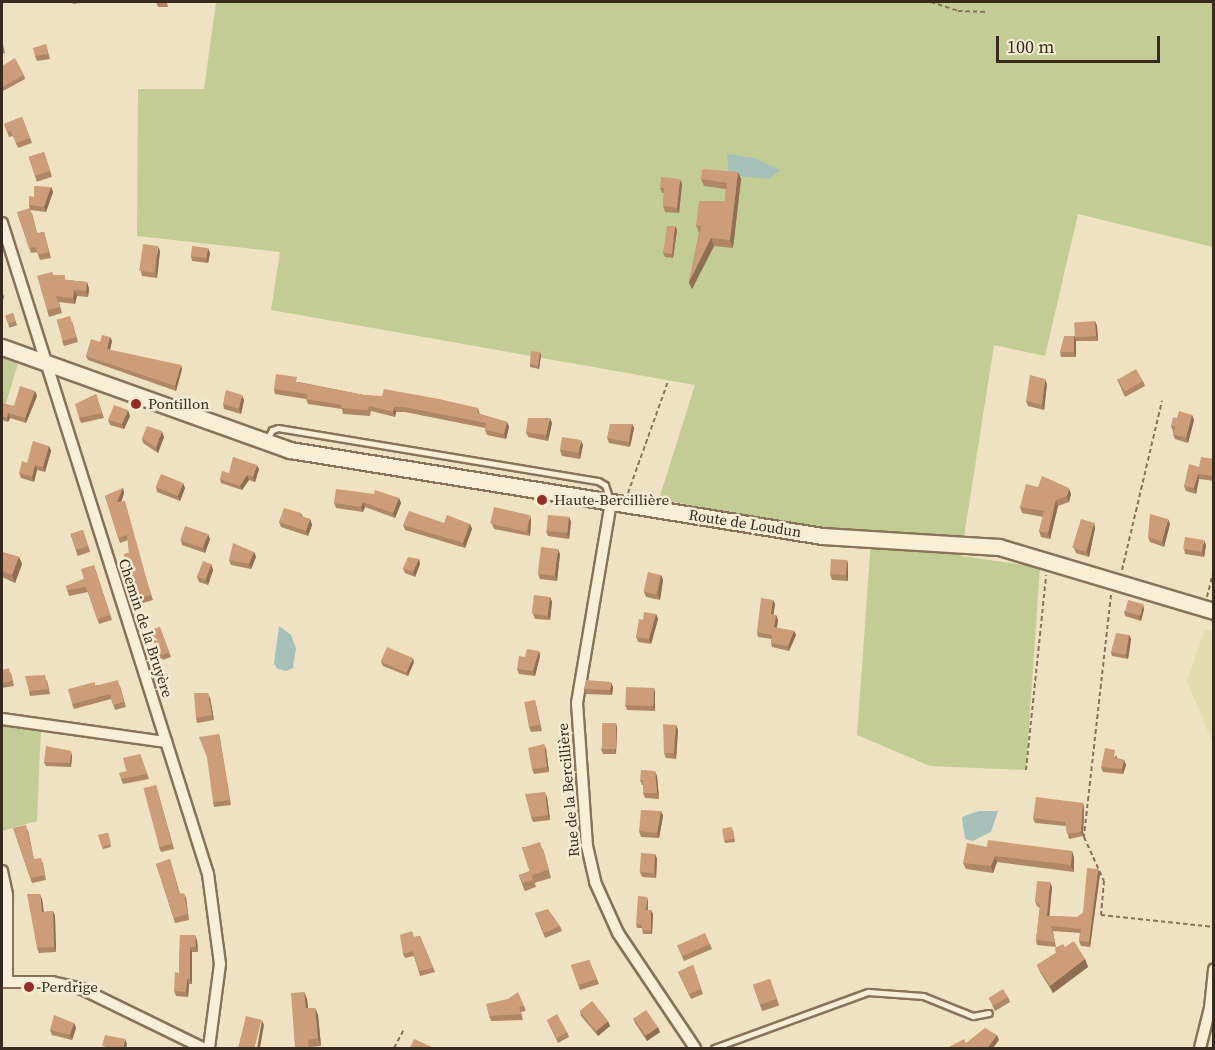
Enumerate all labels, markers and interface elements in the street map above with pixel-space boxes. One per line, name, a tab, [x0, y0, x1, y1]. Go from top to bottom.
scale bar	[999, 24, 1162, 62]
text: 100 m	[1007, 34, 1054, 59]
place label: Pontillon	[148, 395, 209, 413]
marker: Pontillon	[129, 397, 143, 411]
place label: Haute-Bercillière	[554, 491, 669, 509]
marker: Haute-Bercillière	[535, 493, 549, 507]
street label: Route de Loudun	[687, 505, 803, 541]
street label: Chemin de la Bruyère	[115, 556, 177, 700]
street label: Rue de la Bercillière	[553, 722, 583, 858]
place label: Perdrige	[41, 978, 98, 996]
marker: Perdrige	[22, 980, 36, 994]

